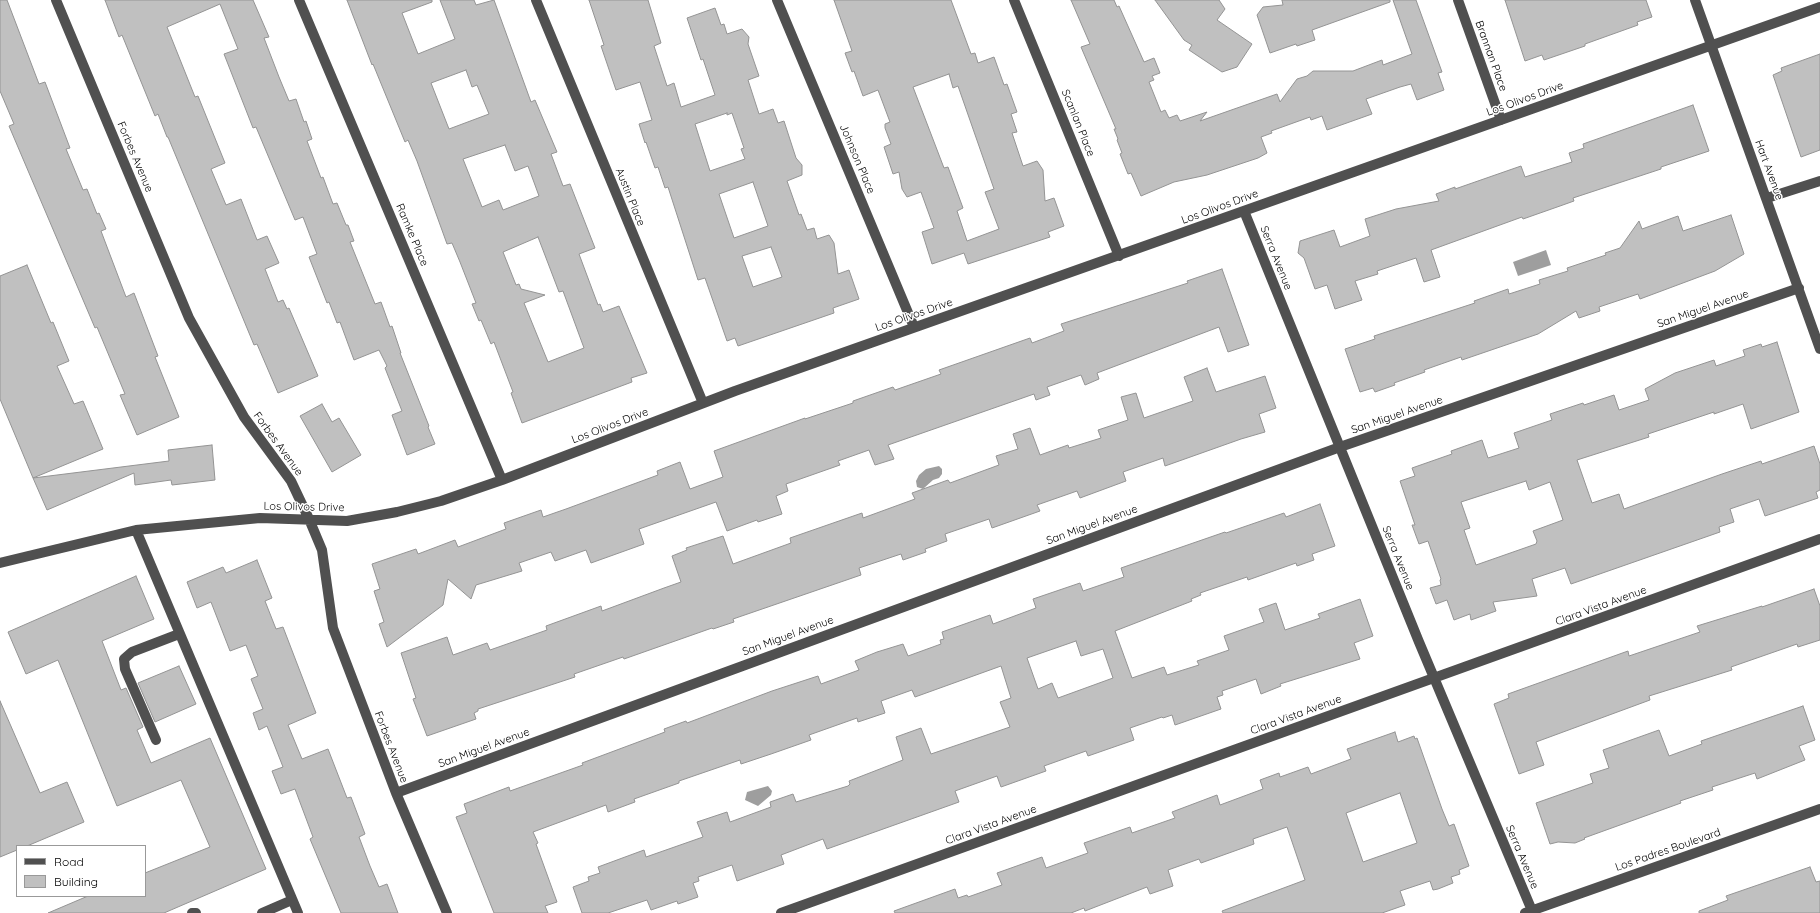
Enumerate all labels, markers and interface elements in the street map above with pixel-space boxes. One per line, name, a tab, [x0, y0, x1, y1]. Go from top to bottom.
street label: Brannan Place	[1472, 19, 1510, 93]
street label: Los Olivos Drive	[1485, 79, 1565, 119]
street label: Scanlan Place	[1059, 88, 1097, 158]
street label: Forbes Avenue	[114, 120, 156, 194]
street label: Johnson Place	[836, 122, 878, 196]
street label: Hart Avenue	[1752, 138, 1786, 202]
street label: Austin Place	[612, 166, 648, 228]
street label: Los Olivos Drive	[1180, 187, 1260, 227]
street label: Ramke Place	[393, 202, 431, 268]
street label: Serra Avenue	[1257, 224, 1295, 292]
street label: San Miguel Avenue	[1655, 287, 1751, 331]
street label: Los Olivos Drive	[874, 296, 954, 334]
street label: San Miguel Avenue	[1349, 393, 1445, 437]
street label: Los Olivos Drive	[570, 405, 650, 447]
street label: Forbes Avenue	[250, 410, 306, 478]
street label: Los Olivos Drive	[263, 500, 345, 514]
street label: San Miguel Avenue	[1045, 502, 1139, 548]
street label: Serra Avenue	[1379, 524, 1417, 592]
street label: Clara Vista Avenue	[1554, 583, 1648, 629]
street label: San Miguel Avenue	[741, 613, 835, 659]
street label: Clara Vista Avenue	[1249, 692, 1343, 738]
street label: Forbes Avenue	[371, 709, 411, 785]
street label: San Miguel Avenue	[437, 725, 531, 771]
street label: Clara Vista Avenue	[944, 802, 1038, 848]
street label: Serra Avenue	[1503, 823, 1541, 891]
street label: Los Padres Boulevard	[1614, 826, 1722, 874]
legend	[16, 845, 146, 897]
text: Road	[54, 854, 84, 869]
text: Building	[54, 874, 98, 889]

